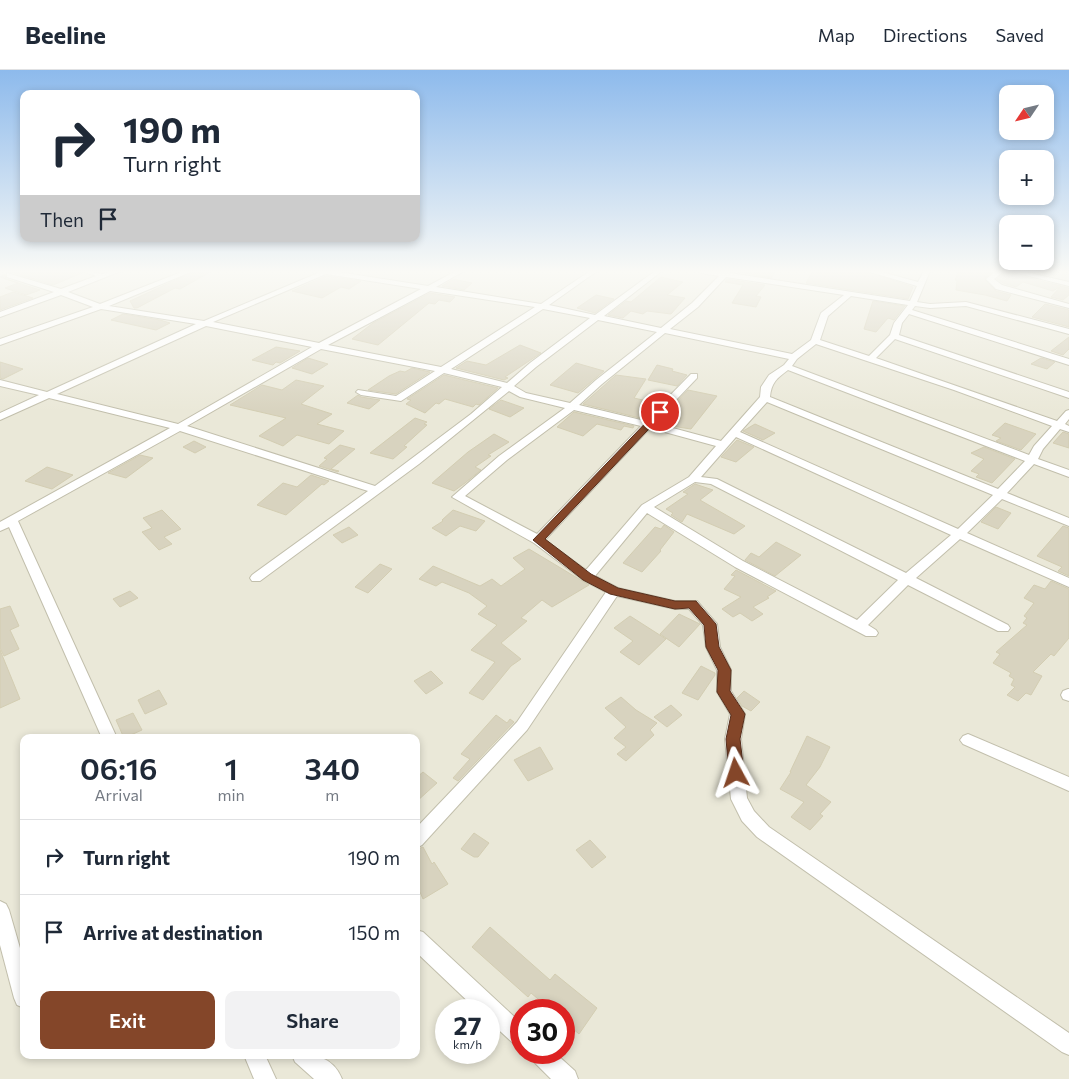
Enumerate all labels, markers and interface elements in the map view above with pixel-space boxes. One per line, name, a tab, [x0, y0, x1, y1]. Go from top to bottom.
text: Beeline	[25, 20, 106, 49]
text: Map	[818, 24, 855, 46]
text: Directions	[883, 24, 967, 46]
text: Saved	[995, 24, 1044, 46]
north arrow	[999, 85, 1054, 140]
map controls	[999, 85, 1054, 270]
text: 190 m	[123, 107, 221, 150]
icon: right	[40, 110, 105, 175]
text: Turn right	[123, 150, 221, 177]
button: +	[999, 150, 1054, 205]
icon: arrive	[94, 205, 122, 233]
text: Then	[40, 208, 84, 231]
button: −	[999, 215, 1054, 270]
pin	[639, 391, 681, 433]
icon: arrive	[646, 398, 674, 426]
position arrow	[709, 746, 761, 798]
text: 06:16	[80, 749, 158, 786]
text: 1	[224, 749, 238, 786]
text: 340	[305, 749, 360, 786]
text: Arrival	[95, 785, 143, 804]
text: min	[217, 785, 245, 804]
text: m	[325, 785, 339, 804]
icon: right	[40, 843, 68, 871]
text: Turn right	[83, 846, 170, 869]
text: 190 m	[348, 846, 400, 869]
icon: arrive	[40, 918, 68, 946]
text: Arrive at destination	[83, 921, 263, 944]
text: 150 m	[348, 921, 400, 944]
button: Exit	[40, 991, 215, 1049]
button: Share	[225, 991, 400, 1049]
speed limit sign: 30	[510, 999, 575, 1064]
text: 27	[454, 1010, 481, 1040]
text: km/h	[453, 1037, 482, 1051]

